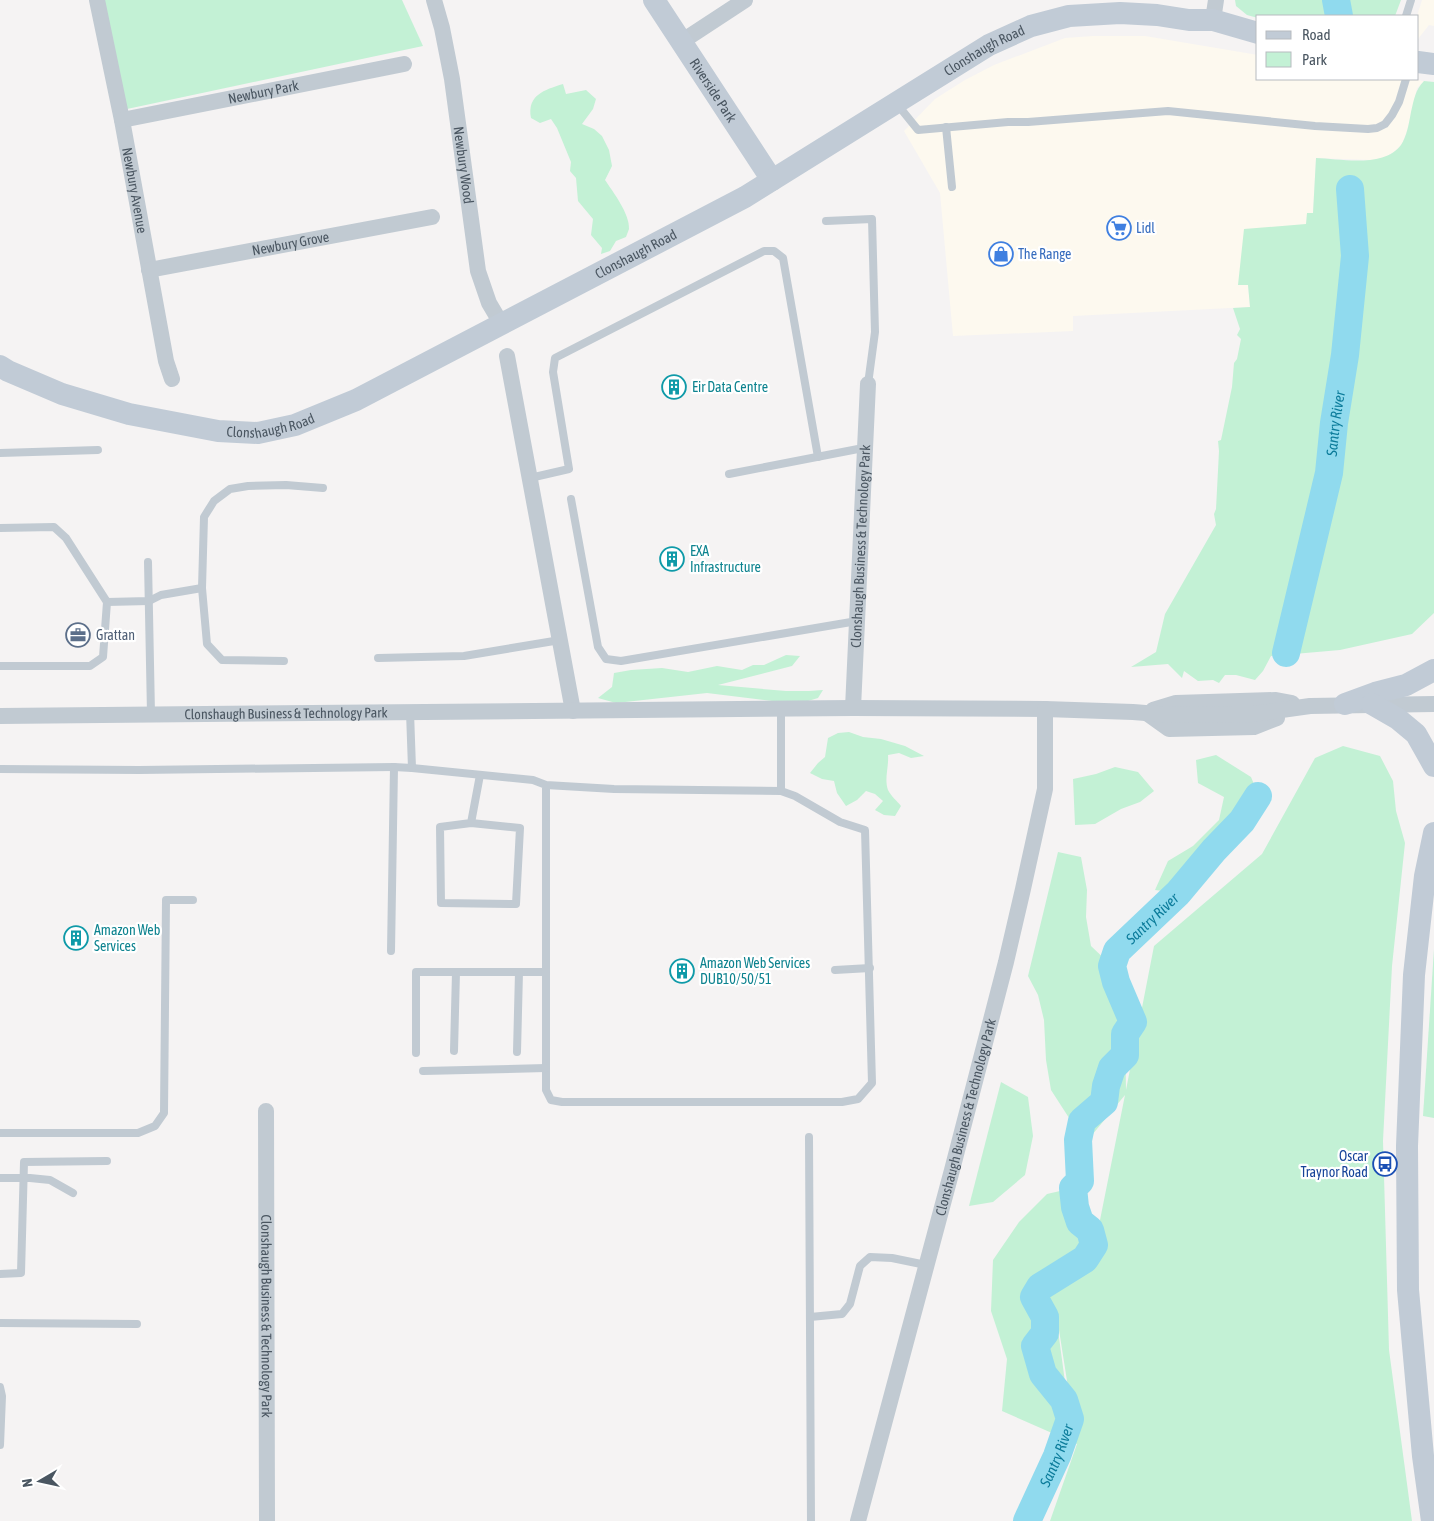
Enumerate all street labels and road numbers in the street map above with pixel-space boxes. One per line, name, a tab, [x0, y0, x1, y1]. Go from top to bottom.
street label: Clonshaugh Road	[941, 22, 1027, 79]
street label: Riverside Park	[687, 55, 740, 125]
street label: Newbury Park	[227, 77, 300, 107]
street label: Newbury Wood	[451, 126, 477, 205]
street label: Newbury Avenue	[119, 146, 151, 234]
street label: Clonshaugh Road	[592, 226, 679, 282]
street label: Newbury Grove	[251, 228, 330, 259]
street label: Clonshaugh Road	[226, 410, 317, 442]
street label: Clonshaugh Business & Technology Park	[848, 444, 873, 648]
street label: Clonshaugh Business & Technology Park	[184, 704, 388, 722]
street label: Clonshaugh Business & Technology Park	[932, 1017, 999, 1217]
street label: Clonshaugh Business & Technology Park	[258, 1214, 275, 1418]

